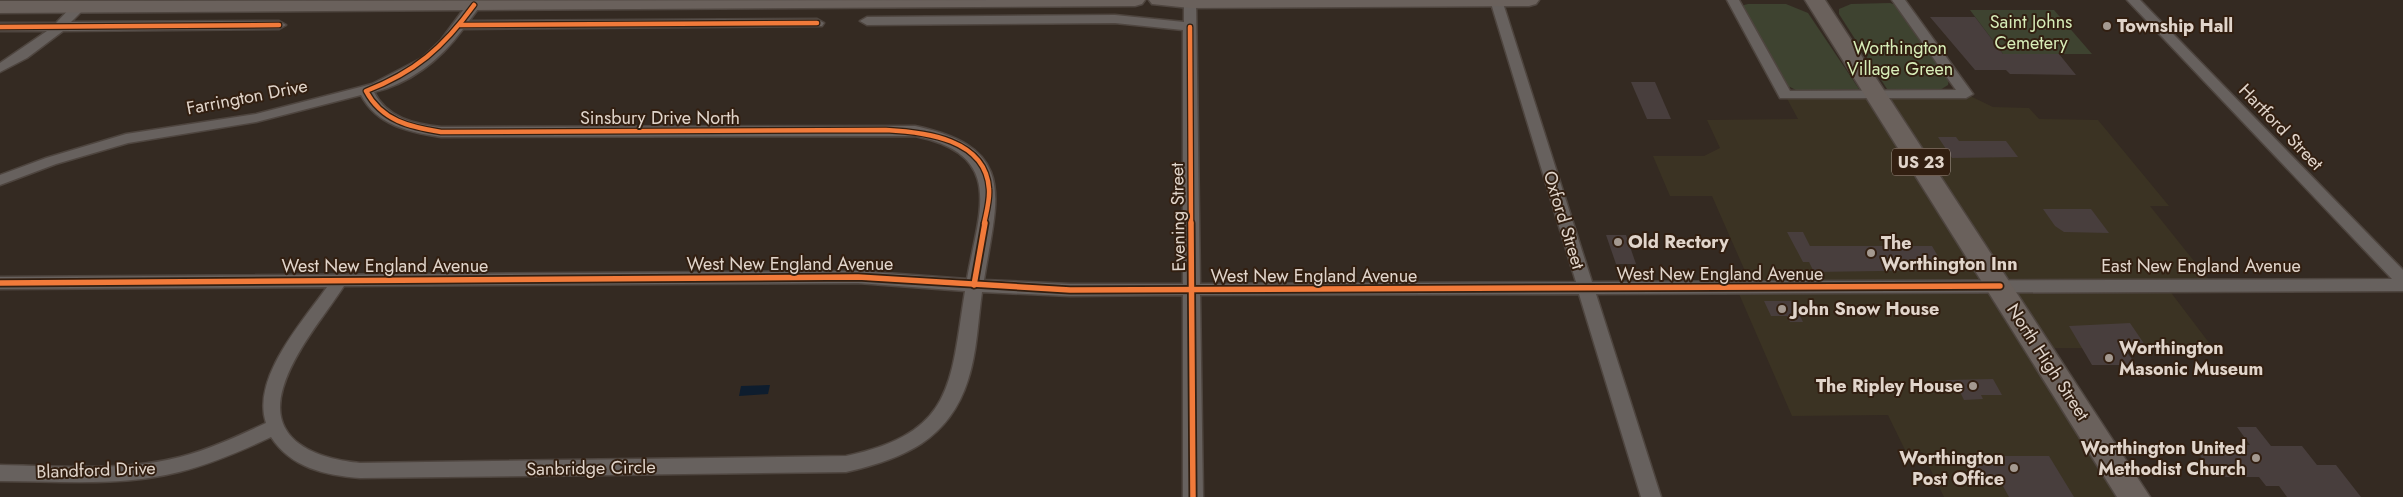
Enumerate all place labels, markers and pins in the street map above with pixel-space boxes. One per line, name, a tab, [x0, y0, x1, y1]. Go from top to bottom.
place label: Township Hall	[2117, 13, 2233, 39]
marker: Township Hall	[2101, 20, 2113, 32]
place label: Old Rectory	[1628, 229, 1729, 255]
place label: The Worthington Inn	[1881, 230, 2018, 277]
marker: Old Rectory	[1612, 236, 1624, 248]
marker: The Worthington Inn	[1865, 247, 1877, 259]
place label: John Snow House	[1789, 296, 1939, 322]
marker: John Snow House	[1776, 303, 1788, 315]
place label: Worthington Masonic Museum	[2119, 335, 2263, 382]
marker: Worthington Masonic Museum	[2103, 352, 2115, 364]
place label: The Ripley House	[1816, 373, 1963, 399]
marker: The Ripley House	[1967, 380, 1979, 392]
place label: Worthington United Methodist Church	[2081, 435, 2246, 482]
place label: Worthington Post Office	[1899, 445, 2004, 492]
marker: Worthington United Methodist Church	[2250, 452, 2262, 464]
marker: Worthington Post Office	[2008, 462, 2020, 474]

